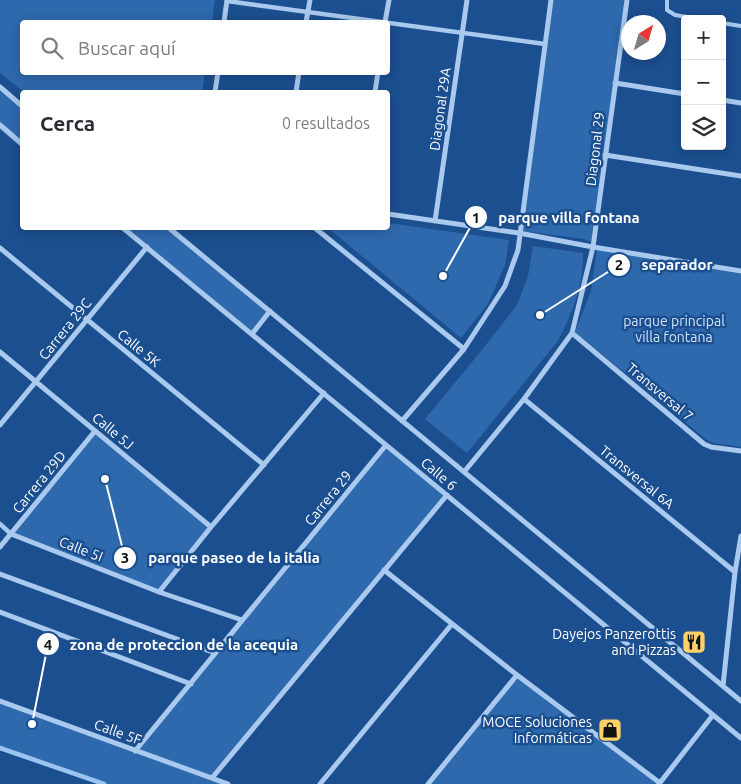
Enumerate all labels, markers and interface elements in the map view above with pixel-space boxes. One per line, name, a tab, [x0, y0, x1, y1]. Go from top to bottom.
north arrow	[621, 15, 666, 60]
map controls	[681, 15, 726, 150]
button: +	[681, 15, 726, 60]
search box	[20, 20, 390, 75]
icon: search	[38, 34, 66, 62]
text: Buscar aquí	[78, 37, 176, 59]
button: −	[681, 60, 726, 105]
street label: Diagonal 29A	[426, 66, 454, 152]
button: layers	[681, 105, 726, 150]
text: Cerca	[40, 111, 95, 135]
street label: Diagonal 29	[583, 111, 607, 187]
text: 0 resultados	[282, 114, 370, 132]
callout: parque villa fontana	[464, 202, 650, 232]
text: 1	[472, 209, 480, 226]
text: parque villa fontana	[498, 209, 640, 226]
callout: separador	[606, 250, 722, 280]
text: 2	[615, 256, 623, 273]
text: separador	[641, 256, 713, 273]
street label: Carrera 29C	[35, 295, 95, 363]
park label: parque principal villa fontana	[623, 313, 725, 345]
street label: Calle 5K	[114, 326, 164, 370]
street label: Transversal 7	[624, 360, 696, 424]
street label: Calle 5J	[89, 409, 137, 453]
street label: Transversal 6A	[597, 442, 677, 512]
street label: Carrera 29D	[9, 448, 69, 516]
street label: Calle 6	[418, 454, 460, 494]
street label: Carrera 29	[301, 467, 355, 529]
street label: Calle 5I	[57, 533, 105, 565]
callout: parque paseo de la italia	[113, 543, 329, 573]
text: 3	[121, 549, 129, 566]
text: parque paseo de la italia	[148, 549, 320, 566]
place label: Dayejos Panzerottis and Pizzas	[552, 626, 676, 658]
callout: zona de proteccion de la acequia	[35, 629, 309, 659]
restaurant icon: Dayejos Panzerottis and Pizzas	[681, 629, 707, 655]
text: 4	[44, 636, 52, 653]
text: zona de proteccion de la acequia	[70, 636, 298, 653]
place label: MOCE Soluciones Informáticas	[482, 714, 592, 746]
street label: Calle 5F	[92, 716, 144, 748]
shop icon: MOCE Soluciones Informáticas	[597, 717, 623, 743]

